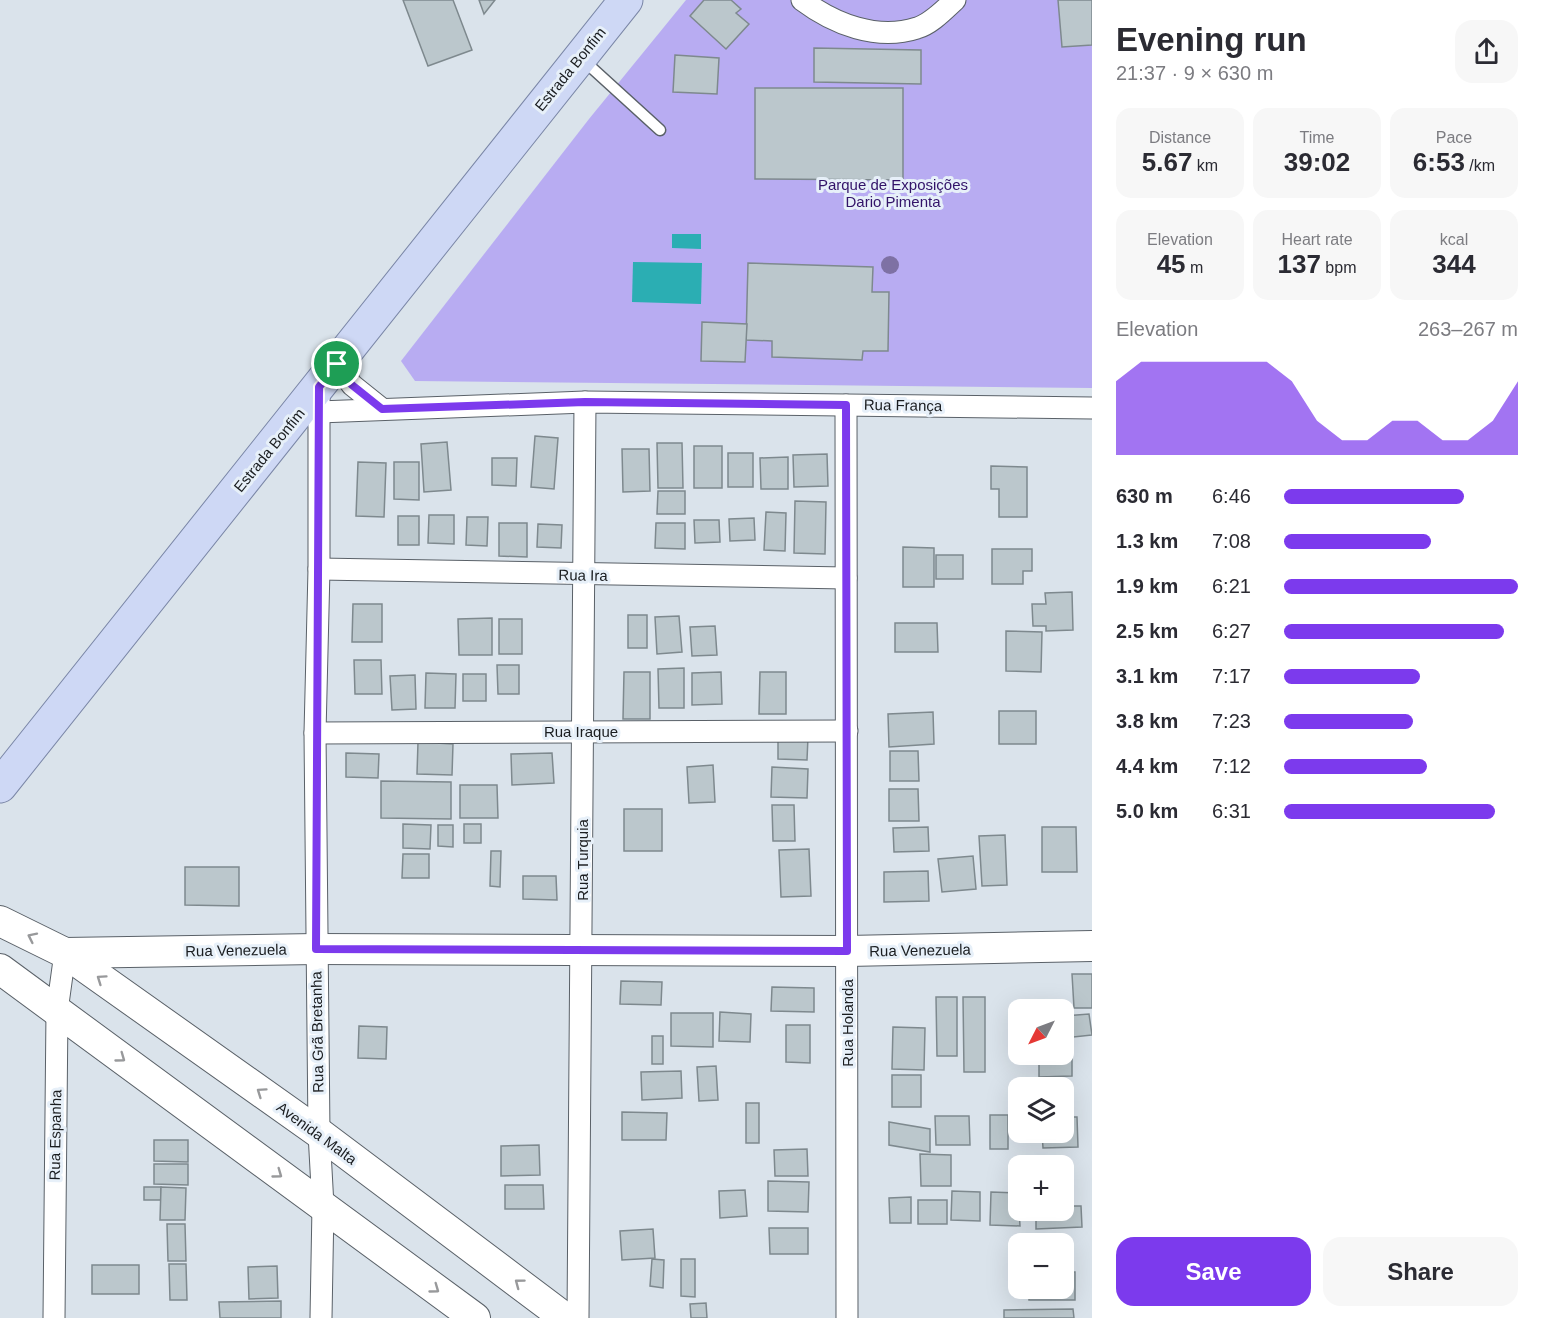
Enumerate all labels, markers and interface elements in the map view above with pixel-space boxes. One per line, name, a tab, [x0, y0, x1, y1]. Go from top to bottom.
button: share	[1455, 20, 1518, 83]
text: Evening run	[1116, 21, 1307, 58]
street label: Estrada Bonfim	[531, 24, 609, 114]
text: 21:37 · 9 × 630 m	[1116, 62, 1273, 84]
text: Distance	[1149, 129, 1211, 146]
text: Time	[1300, 129, 1334, 146]
text: Pace	[1436, 129, 1472, 146]
text: 5.67	[1142, 147, 1192, 177]
text: 39:02	[1284, 147, 1350, 177]
text: 6:53	[1413, 147, 1465, 177]
text: km	[1192, 157, 1218, 174]
text: /km	[1465, 157, 1495, 174]
park label: Parque de Exposições Dario Pimenta	[818, 176, 968, 210]
text: Elevation	[1147, 231, 1213, 248]
text: Heart rate	[1281, 231, 1353, 248]
text: kcal	[1440, 231, 1468, 248]
text: 45	[1157, 249, 1186, 279]
text: 137	[1278, 249, 1321, 279]
text: 344	[1432, 249, 1476, 279]
text: m	[1186, 259, 1203, 276]
text: bpm	[1321, 259, 1356, 276]
text: Elevation	[1116, 318, 1198, 340]
text: 263–267 m	[1418, 318, 1518, 340]
pin	[311, 338, 362, 389]
icon: arrive	[320, 347, 353, 380]
street label: Rua França	[864, 396, 943, 414]
street label: Estrada Bonfim	[230, 405, 308, 495]
text: 630 m	[1116, 485, 1173, 507]
text: 6:46	[1212, 485, 1251, 507]
text: 1.3 km	[1116, 530, 1178, 552]
text: 7:08	[1212, 530, 1251, 552]
street label: Rua Ira	[558, 566, 608, 584]
text: 1.9 km	[1116, 575, 1178, 597]
text: 6:21	[1212, 575, 1251, 597]
text: 2.5 km	[1116, 620, 1178, 642]
text: 6:27	[1212, 620, 1251, 642]
text: 3.1 km	[1116, 665, 1178, 687]
text: 7:17	[1212, 665, 1251, 687]
text: 3.8 km	[1116, 710, 1178, 732]
text: 7:23	[1212, 710, 1251, 732]
street label: Rua Iraque	[544, 723, 618, 740]
text: 4.4 km	[1116, 755, 1178, 777]
text: 7:12	[1212, 755, 1251, 777]
text: 5.0 km	[1116, 800, 1178, 822]
text: 6:31	[1212, 800, 1251, 822]
street label: Rua Turquia	[574, 818, 591, 901]
one-way arrow	[28, 933, 39, 945]
street label: Rua Venezuela	[185, 941, 288, 959]
street label: Rua Venezuela	[869, 941, 972, 959]
street label: Rua Grã Bretanha	[307, 970, 327, 1093]
one-way arrow	[97, 975, 108, 986]
street label: Rua Holanda	[839, 979, 856, 1067]
north arrow	[1008, 999, 1074, 1065]
map controls	[1008, 999, 1074, 1299]
one-way arrow	[114, 1051, 125, 1062]
button: layers	[1008, 1077, 1074, 1143]
one-way arrow	[256, 1088, 267, 1099]
street label: Rua Espanha	[46, 1089, 64, 1181]
street label: Avenida Malta	[274, 1098, 361, 1168]
button: +	[1008, 1155, 1074, 1221]
one-way arrow	[272, 1166, 283, 1177]
button: −	[1008, 1233, 1074, 1299]
button: Save	[1116, 1237, 1311, 1306]
button: Share	[1323, 1237, 1518, 1306]
one-way arrow	[514, 1279, 525, 1290]
one-way arrow	[429, 1282, 440, 1293]

